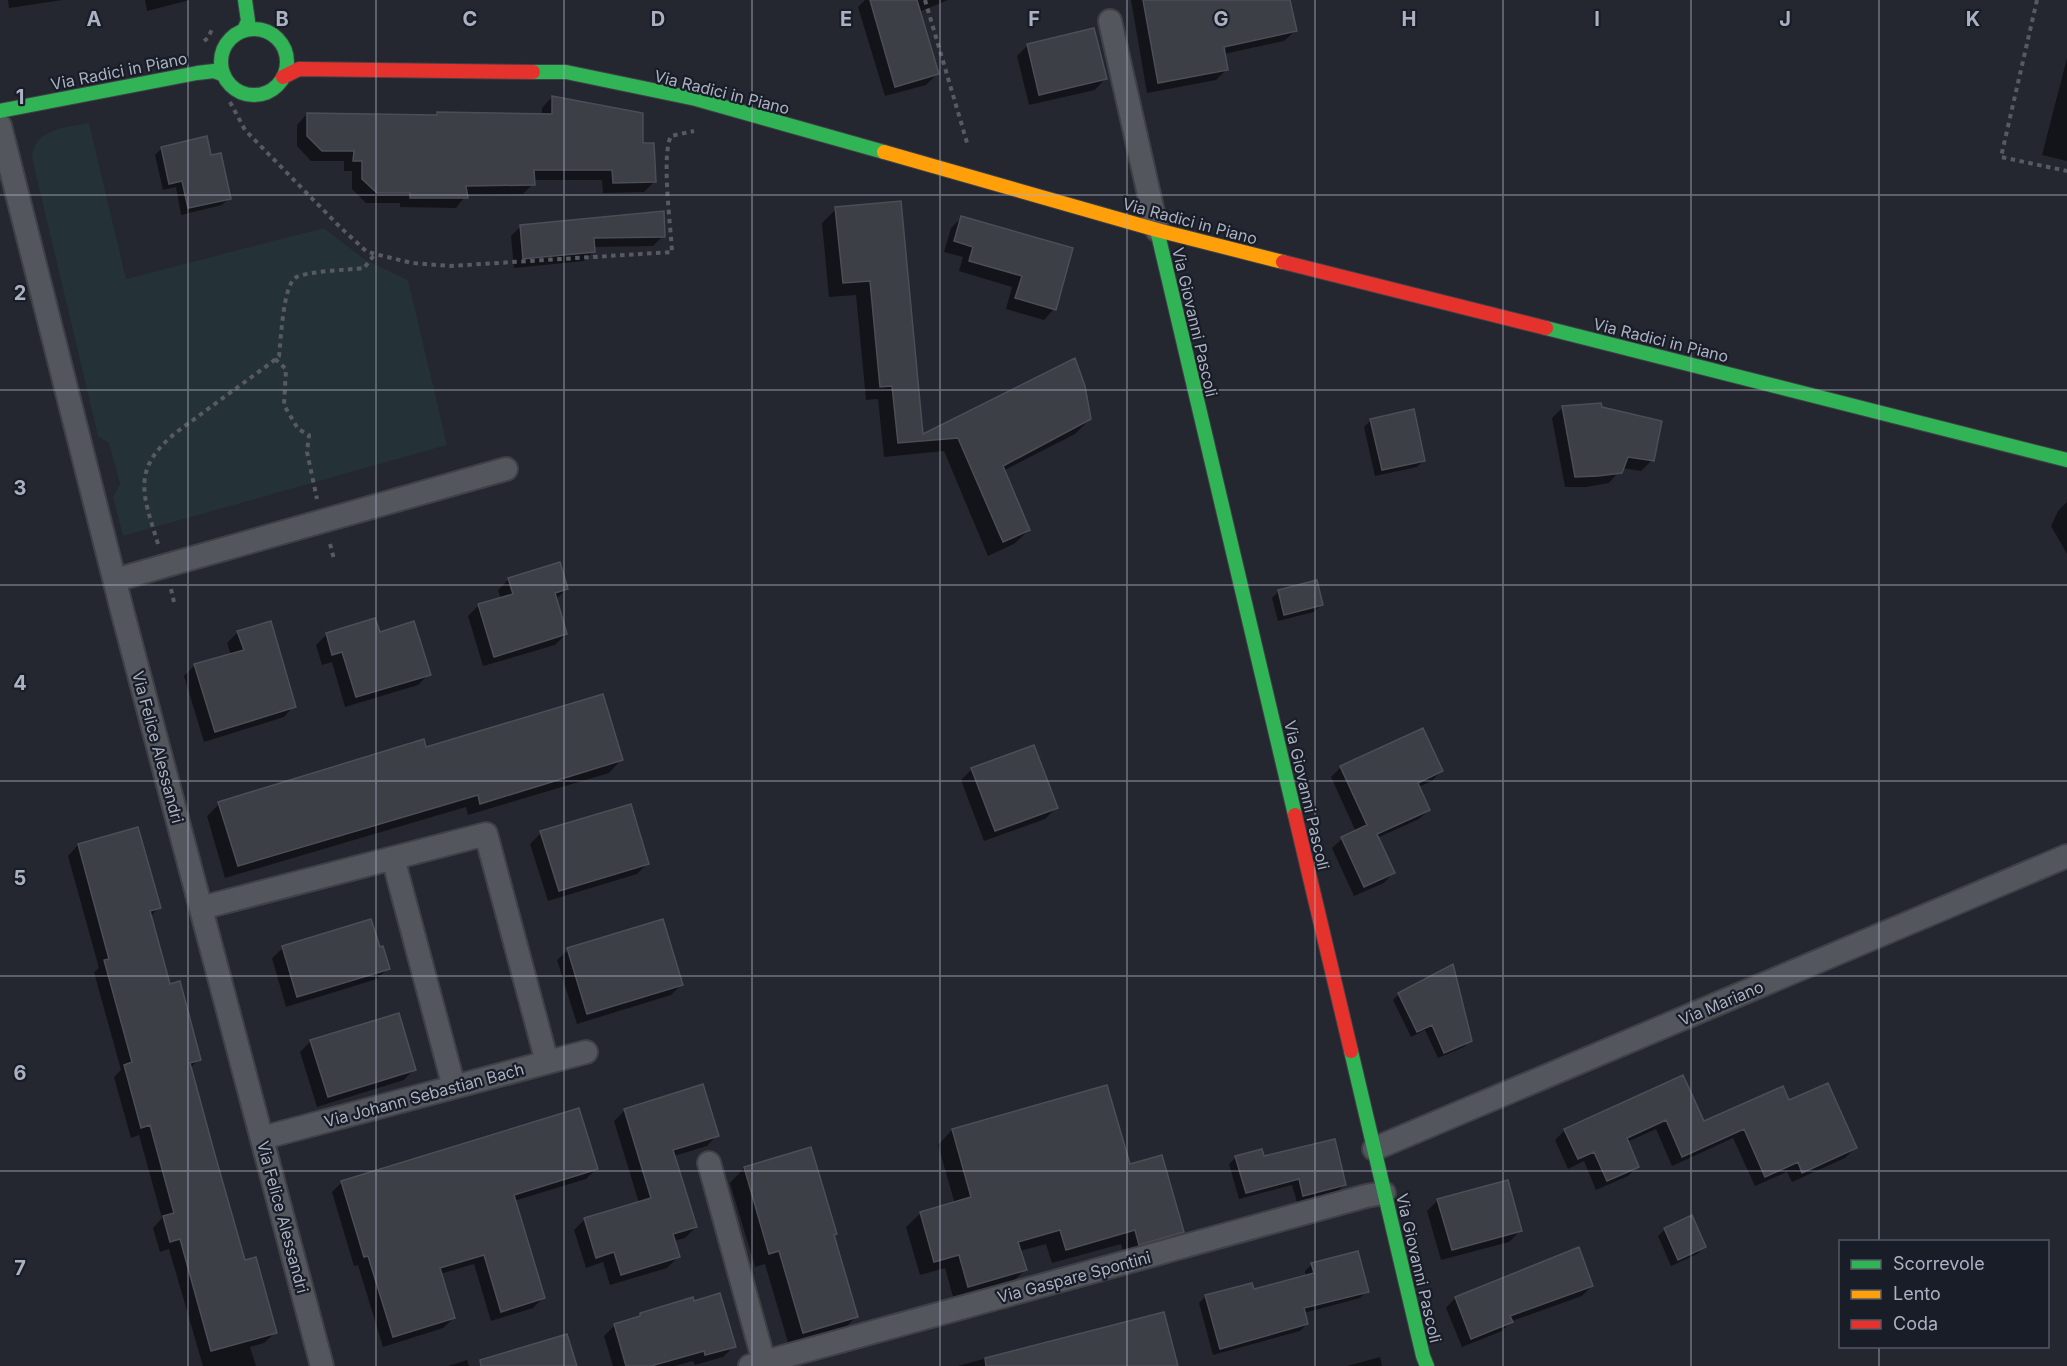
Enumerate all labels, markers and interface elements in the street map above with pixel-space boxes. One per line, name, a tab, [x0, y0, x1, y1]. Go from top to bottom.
text: A	[87, 7, 102, 31]
text: B	[275, 7, 289, 31]
text: C	[463, 7, 477, 31]
text: D	[651, 7, 665, 31]
text: E	[840, 7, 852, 31]
text: F	[1028, 7, 1040, 31]
text: G	[1213, 7, 1229, 31]
text: H	[1402, 7, 1416, 31]
text: I	[1594, 7, 1600, 31]
text: J	[1779, 7, 1791, 31]
text: K	[1966, 7, 1980, 31]
street label: Via Radici in Piano	[49, 48, 189, 94]
street label: Via Radici in Piano	[652, 66, 792, 118]
text: 1	[16, 85, 24, 109]
street label: Via Radici in Piano	[1120, 193, 1260, 249]
street label: Via Giovanni Pascoli	[1168, 245, 1222, 399]
text: 2	[14, 281, 26, 305]
street label: Via Radici in Piano	[1591, 314, 1731, 366]
text: 3	[14, 476, 26, 500]
street label: Via Felice Alessandri	[128, 669, 188, 825]
text: 4	[13, 671, 27, 695]
street label: Via Giovanni Pascoli	[1280, 718, 1334, 872]
text: 5	[14, 866, 26, 890]
street label: Via Mariano	[1676, 976, 1766, 1030]
street label: Via Johann Sebastian Bach	[322, 1059, 526, 1131]
text: 6	[14, 1061, 27, 1085]
street label: Via Felice Alessandri	[253, 1139, 313, 1295]
street label: Via Giovanni Pascoli	[1392, 1191, 1446, 1345]
legend	[1839, 1240, 2049, 1348]
street label: Via Gaspare Spontini	[995, 1247, 1153, 1307]
text: Scorrevole	[1893, 1253, 1985, 1274]
text: 7	[14, 1256, 26, 1280]
text: Lento	[1893, 1283, 1941, 1304]
text: Coda	[1893, 1313, 1938, 1334]

